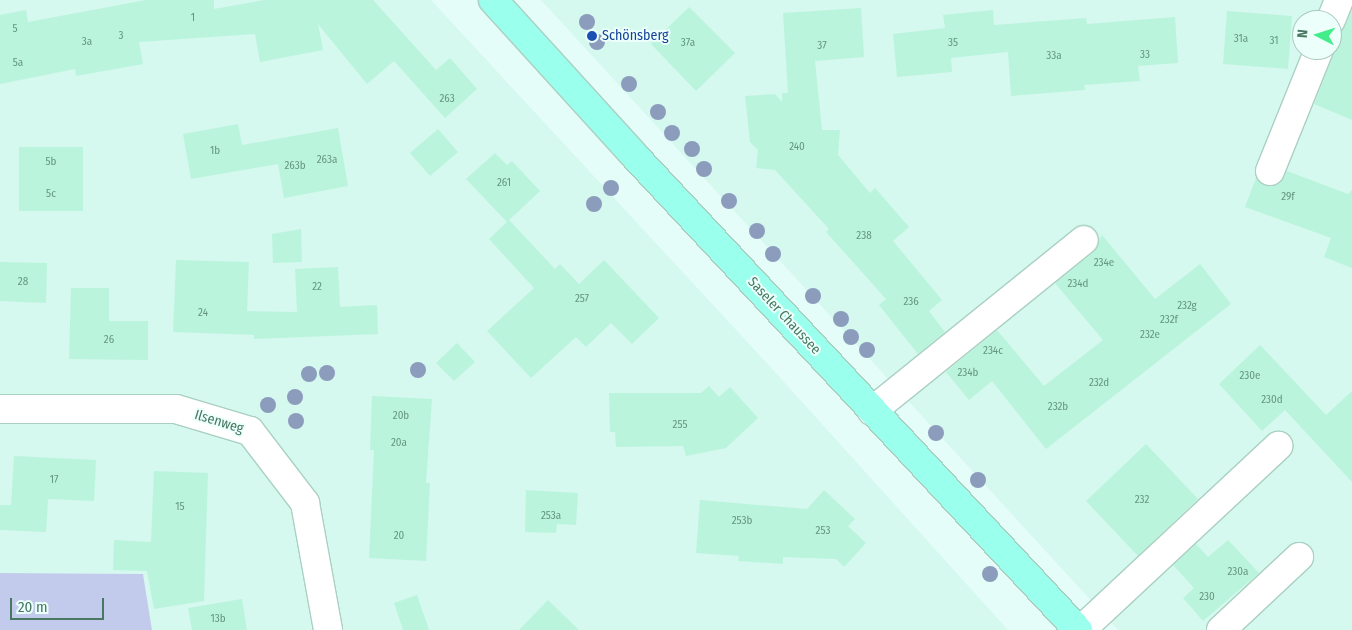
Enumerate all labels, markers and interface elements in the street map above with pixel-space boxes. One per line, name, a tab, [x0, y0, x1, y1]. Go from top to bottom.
north arrow	[1292, 10, 1342, 60]
house number: 1	[191, 11, 195, 25]
house number: 5	[12, 22, 18, 36]
place label: Schönsberg	[602, 28, 669, 44]
house number: 3	[119, 29, 123, 43]
text: N	[1294, 29, 1311, 39]
marker: Schönsberg	[586, 30, 598, 42]
house number: 31a	[1234, 32, 1248, 46]
house number: 31	[1270, 34, 1278, 48]
house number: 3a	[82, 35, 92, 49]
house number: 37a	[681, 36, 695, 50]
house number: 35	[948, 36, 958, 50]
house number: 37	[817, 39, 827, 53]
house number: 33	[1140, 48, 1150, 62]
house number: 33a	[1046, 49, 1062, 63]
house number: 5a	[13, 56, 23, 70]
house number: 263	[439, 92, 455, 106]
house number: 240	[789, 140, 805, 154]
house number: 1b	[210, 144, 220, 158]
house number: 263a	[317, 153, 337, 167]
house number: 5b	[46, 155, 56, 169]
house number: 263b	[284, 159, 306, 173]
house number: 261	[497, 176, 511, 190]
house number: 5c	[46, 187, 56, 201]
house number: 29f	[1281, 190, 1295, 204]
house number: 238	[856, 229, 872, 243]
house number: 234e	[1094, 256, 1114, 270]
street label: Saseler Chaussee	[744, 274, 824, 358]
house number: 28	[18, 275, 28, 289]
house number: 234d	[1068, 277, 1088, 291]
house number: 22	[312, 280, 322, 294]
house number: 257	[575, 292, 589, 306]
house number: 236	[903, 295, 919, 309]
house number: 232g	[1177, 299, 1197, 313]
house number: 24	[198, 306, 208, 320]
house number: 232f	[1160, 313, 1178, 327]
house number: 232e	[1140, 328, 1160, 342]
house number: 26	[104, 333, 114, 347]
house number: 234c	[983, 344, 1003, 358]
house number: 234b	[958, 366, 978, 380]
house number: 230e	[1240, 369, 1260, 383]
house number: 232d	[1089, 376, 1109, 390]
house number: 230d	[1261, 393, 1283, 407]
house number: 232b	[1048, 400, 1068, 414]
street label: Ilsenweg	[192, 407, 246, 437]
house number: 20b	[393, 409, 409, 423]
house number: 255	[673, 418, 687, 432]
house number: 20a	[391, 436, 407, 450]
house number: 17	[50, 473, 58, 487]
house number: 232	[1135, 493, 1149, 507]
house number: 15	[175, 500, 185, 514]
house number: 253a	[541, 509, 561, 523]
house number: 253b	[732, 514, 752, 528]
house number: 253	[816, 524, 830, 538]
house number: 20	[394, 529, 404, 543]
house number: 230a	[1228, 565, 1248, 579]
scale bar	[12, 588, 106, 620]
house number: 230	[1199, 590, 1215, 604]
text: 20 m	[18, 598, 48, 616]
house number: 13b	[210, 612, 226, 626]

